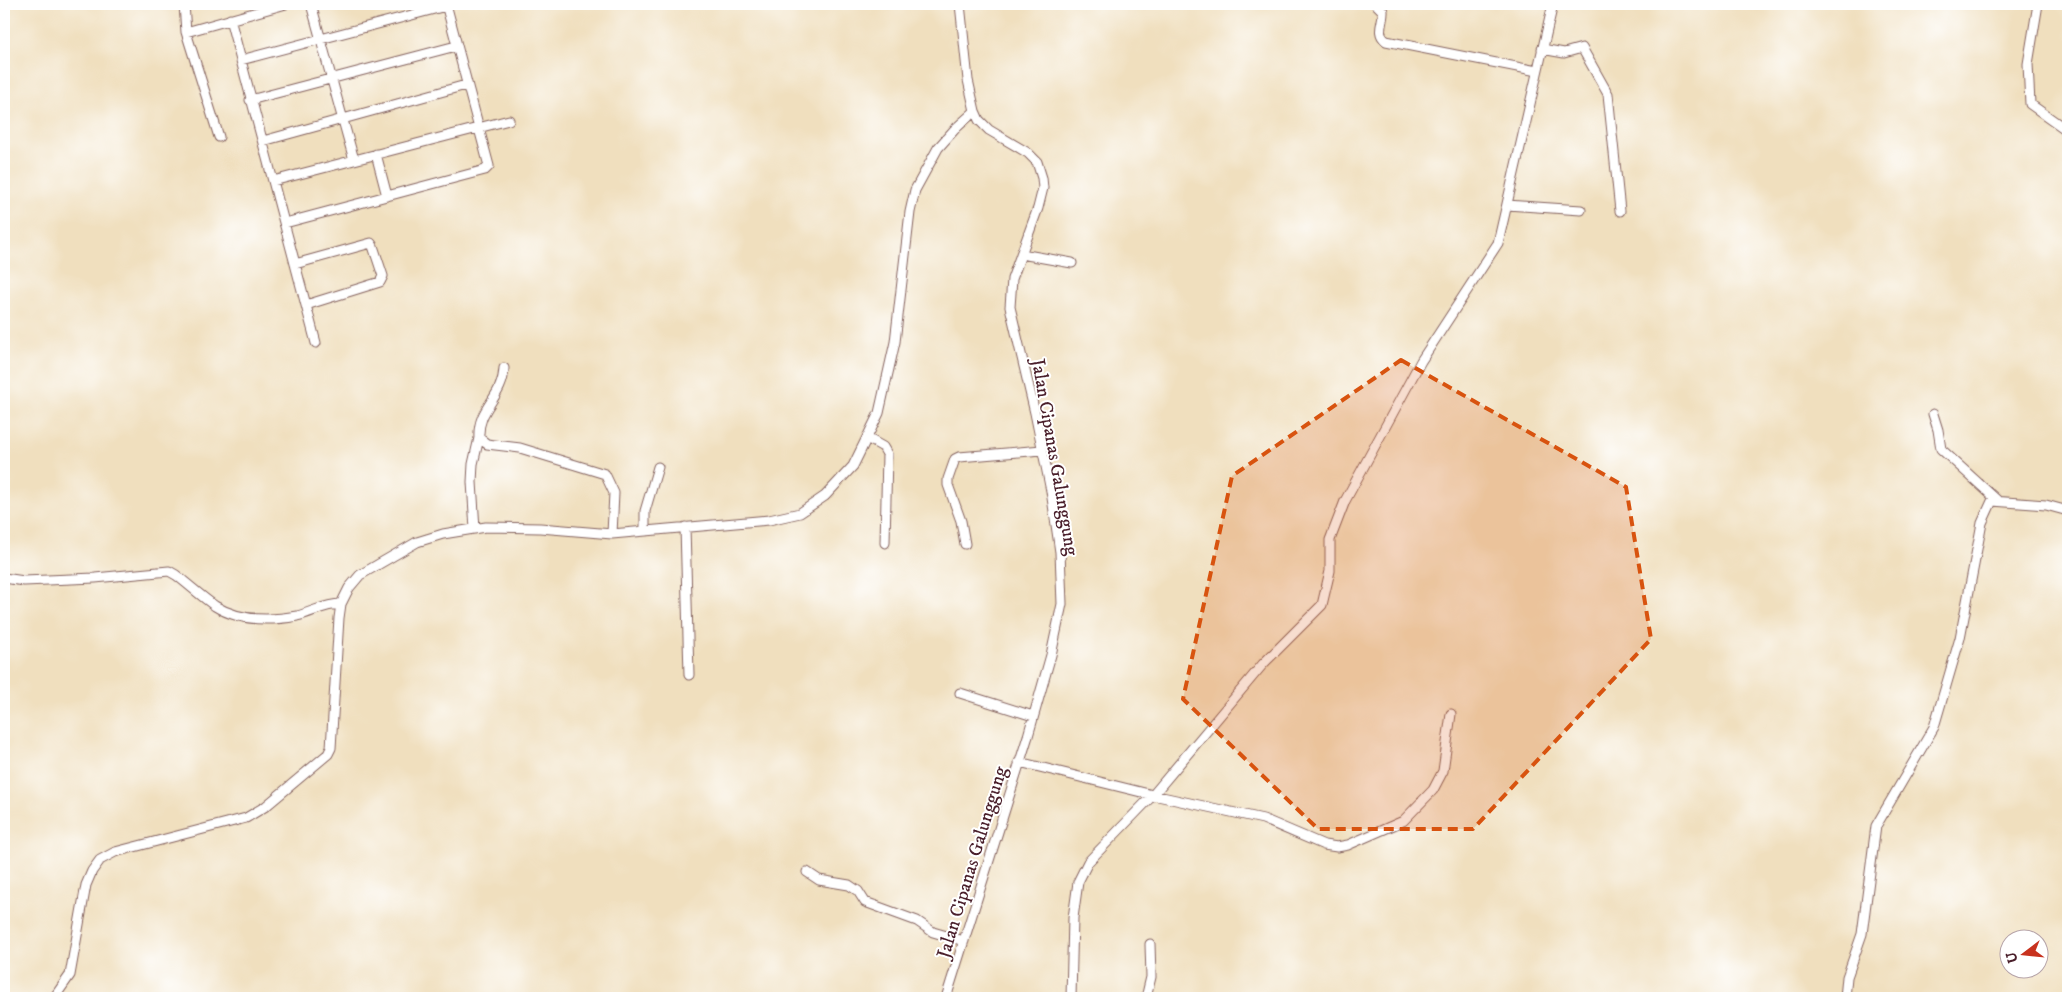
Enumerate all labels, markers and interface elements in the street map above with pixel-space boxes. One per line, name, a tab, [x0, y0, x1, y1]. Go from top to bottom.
street label: Jalan Cipanas Galunggung	[1026, 355, 1083, 558]
street label: Jalan Cipanas Galunggung	[932, 763, 1013, 963]
north arrow	[2000, 930, 2050, 980]
text: U	[2002, 949, 2023, 965]

